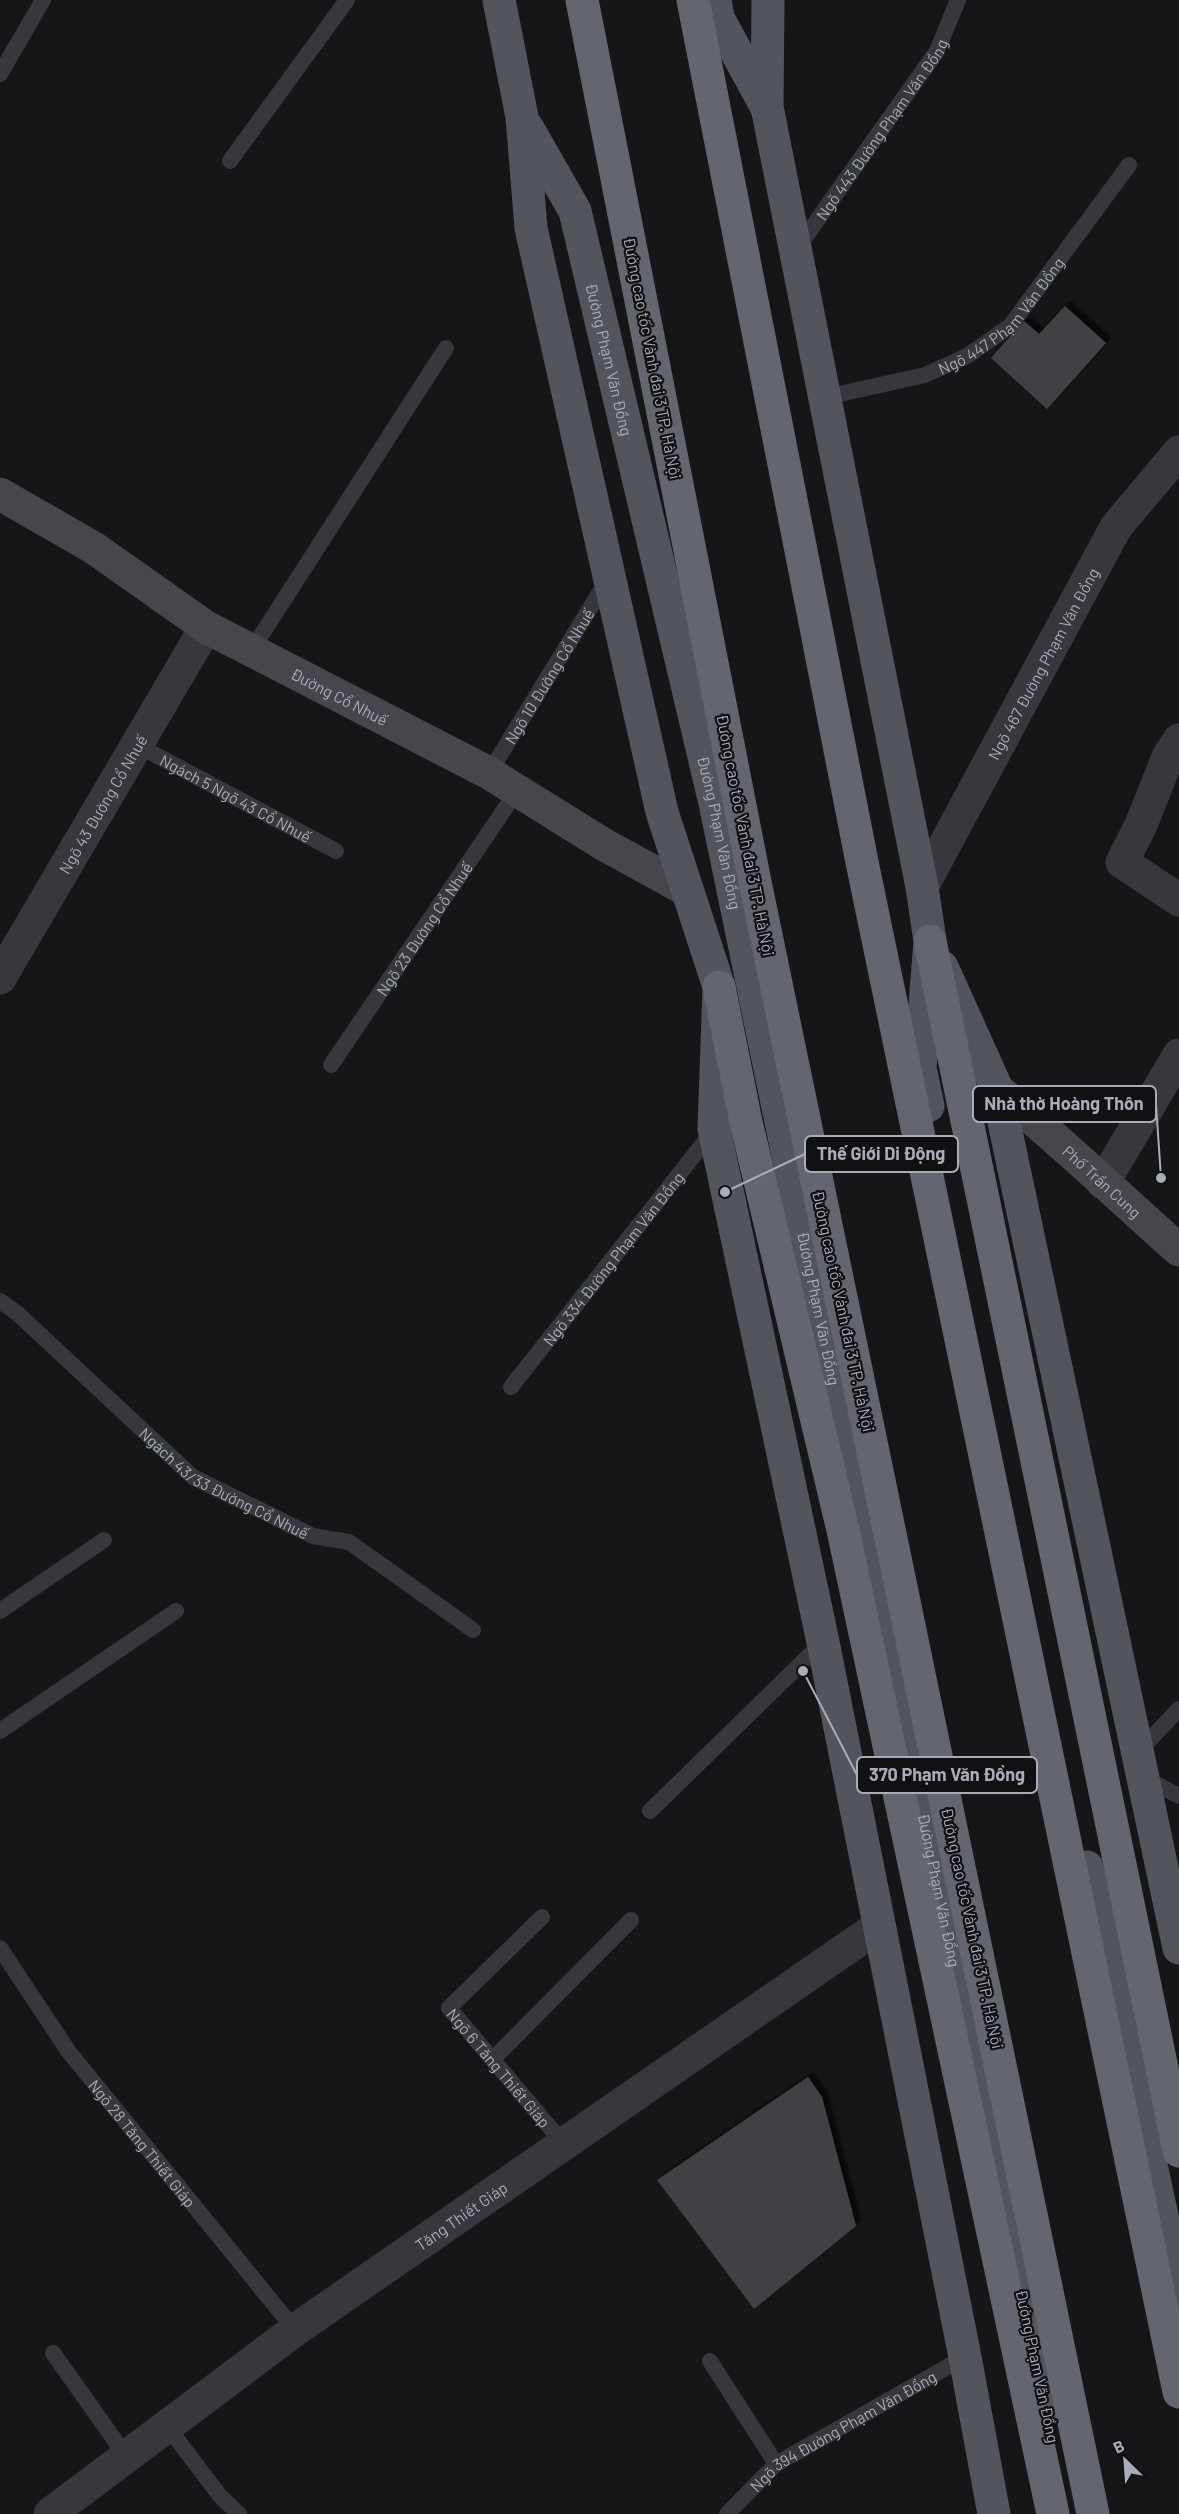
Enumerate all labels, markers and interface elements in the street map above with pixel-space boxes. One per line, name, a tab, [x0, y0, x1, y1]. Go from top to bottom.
street label: Ngõ 443 Đường Phạm Văn Đồng	[811, 36, 951, 223]
street label: Đường cao tốc Vành đai 3 TP. Hà Nội	[620, 235, 686, 481]
street label: Ngõ 447 Phạm Văn Đồng	[935, 253, 1067, 377]
street label: Đường Phạm Văn Đồng	[583, 281, 637, 437]
street label: Ngõ 467 Đường Phạm Văn Đồng	[983, 564, 1102, 763]
street label: Ngõ 10 Đường Cổ Nhuế	[500, 604, 598, 747]
street label: Đường Cổ Nhuế	[288, 663, 392, 729]
street label: Đường cao tốc Vành đai 3 TP. Hà Nội	[713, 712, 779, 958]
street label: Ngõ 43 Đường Cổ Nhuế	[54, 731, 151, 877]
street label: Ngách 5 Ngõ 43 Cổ Nhuế	[157, 750, 315, 846]
street label: Đường Phạm Văn Đồng	[695, 754, 746, 911]
street label: Ngõ 23 Đường Cổ Nhuế	[372, 858, 476, 999]
callout: Nhà thờ Hoàng Thôn	[973, 1086, 1156, 1122]
text: Nhà thờ Hoàng Thôn	[984, 1092, 1144, 1114]
callout: Thế Giới Di Động	[805, 1136, 958, 1172]
street label: Phố Trần Cung	[1059, 1141, 1146, 1221]
text: Thế Giới Di Động	[817, 1142, 945, 1164]
street label: Ngõ 334 Đường Phạm Văn Đồng	[538, 1168, 687, 1349]
street label: Đường cao tốc Vành đai 3 TP. Hà Nội	[809, 1189, 879, 1433]
street label: Đường Phạm Văn Đồng	[794, 1230, 845, 1387]
street label: Ngách 43/33 Đường Cổ Nhuế	[136, 1423, 313, 1542]
callout: 370 Phạm Văn Đồng	[857, 1757, 1037, 1793]
text: 370 Phạm Văn Đồng	[869, 1763, 1025, 1785]
street label: Đường cao tốc Vành đai 3 TP. Hà Nội	[938, 1806, 1008, 2050]
street label: Đường Phạm Văn Đồng	[915, 1811, 965, 1968]
street label: Ngõ 6 Tăng Thiết Giáp	[444, 2004, 555, 2131]
street label: Ngõ 28 Tăng Thiết Giáp	[85, 2075, 200, 2211]
street label: Tăng Thiết Giáp	[411, 2177, 510, 2254]
street label: Đường Phạm Văn Đồng	[1012, 2288, 1064, 2444]
street label: Ngõ 394 Đường Phạm Văn Đồng	[745, 2366, 939, 2495]
north arrow	[1095, 2430, 1155, 2490]
text: B	[1110, 2435, 1127, 2457]

